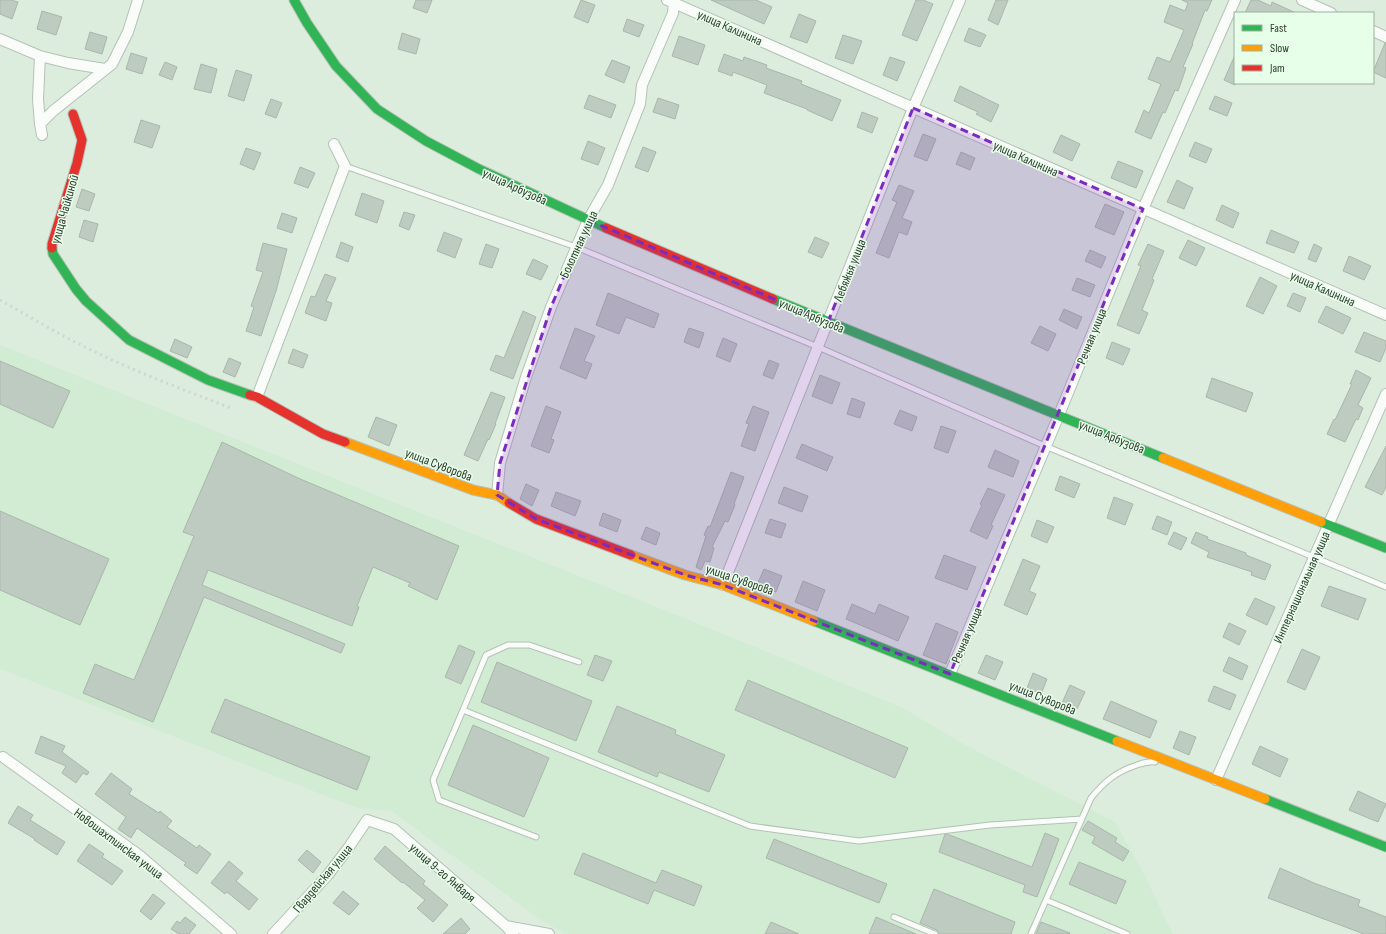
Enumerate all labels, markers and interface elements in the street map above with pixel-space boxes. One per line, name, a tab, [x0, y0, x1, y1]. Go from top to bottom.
street label: улица Калинина	[695, 6, 765, 49]
legend	[1234, 12, 1374, 84]
text: Fast	[1270, 21, 1287, 36]
text: Slow	[1270, 41, 1289, 56]
text: Jam	[1269, 61, 1285, 76]
street label: улица Калинина	[991, 137, 1061, 180]
street label: улица Арбузова	[480, 165, 549, 209]
street label: улица Чайкиной	[48, 173, 82, 246]
street label: Болотная улица	[556, 208, 601, 281]
street label: Лебяжья улица	[830, 237, 870, 305]
street label: улица Калинина	[1288, 267, 1358, 310]
street label: улица Арбузова	[777, 295, 847, 337]
street label: Речная улица	[1073, 306, 1110, 367]
street label: улица Арбузова	[1076, 417, 1147, 457]
street label: улица Суворова	[403, 445, 475, 485]
street label: Интернациональная улица	[1270, 529, 1334, 646]
street label: улица Суворова	[704, 561, 776, 599]
street label: Речная улица	[948, 605, 986, 666]
street label: улица Суворова	[1007, 677, 1078, 719]
street label: Новошахтинская улица	[71, 805, 166, 883]
street label: улица 9-го Января	[406, 840, 479, 906]
street label: Гвардейская улица	[290, 841, 356, 916]

